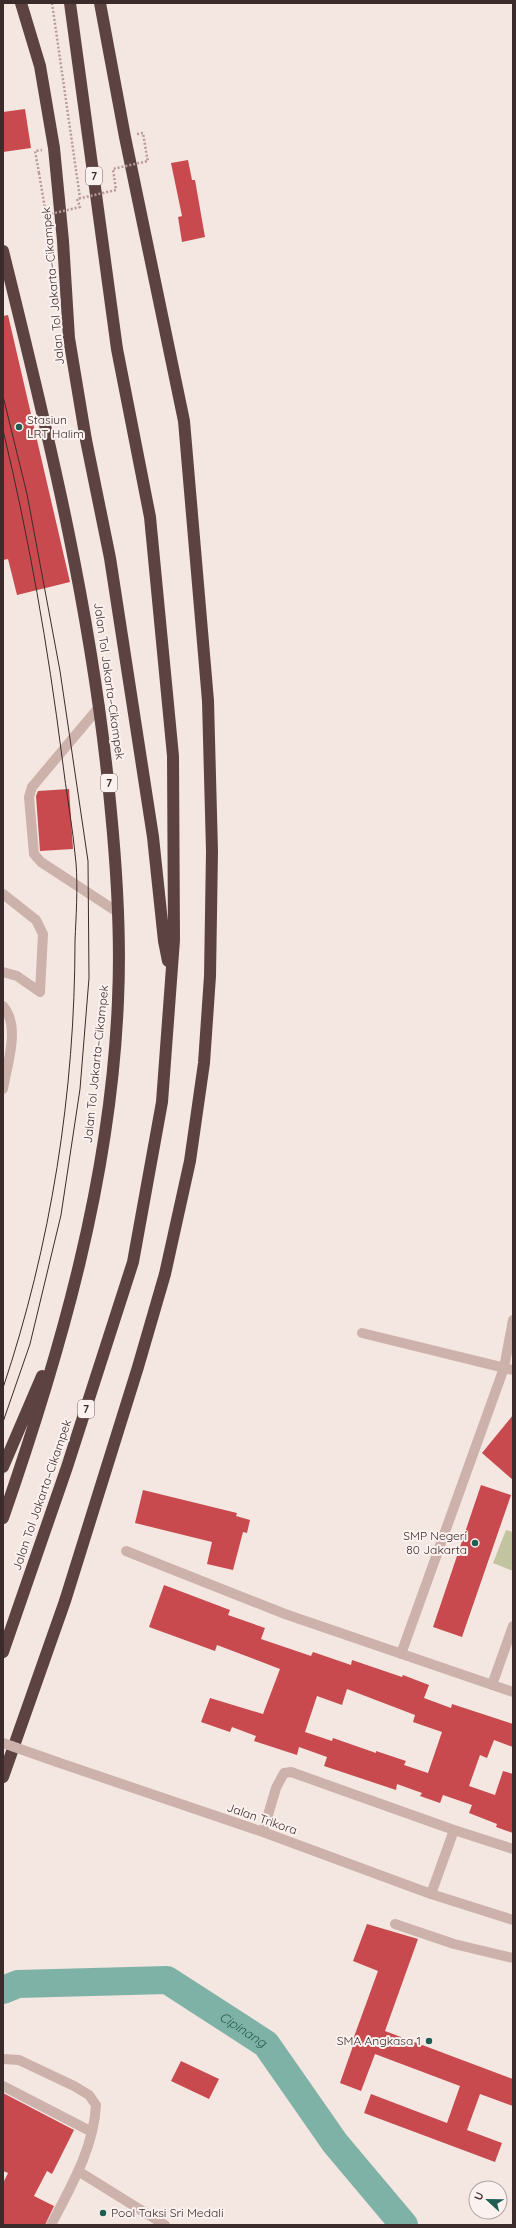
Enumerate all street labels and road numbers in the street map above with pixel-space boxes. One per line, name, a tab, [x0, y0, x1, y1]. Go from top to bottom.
road number: 7	[86, 167, 102, 185]
street label: Jalan Tol Jakarta–Cikampek	[38, 206, 67, 366]
street label: Jalan Tol Jakarta–Cikampek	[91, 601, 128, 761]
road number: 7	[101, 774, 117, 792]
street label: Jalan Tol Jakarta–Cikampek	[80, 984, 111, 1144]
road number: 7	[78, 1400, 94, 1418]
street label: Jalan Tol Jakarta–Cikampek	[9, 1417, 74, 1572]
street label: Jalan Trikora	[225, 1800, 299, 1838]

